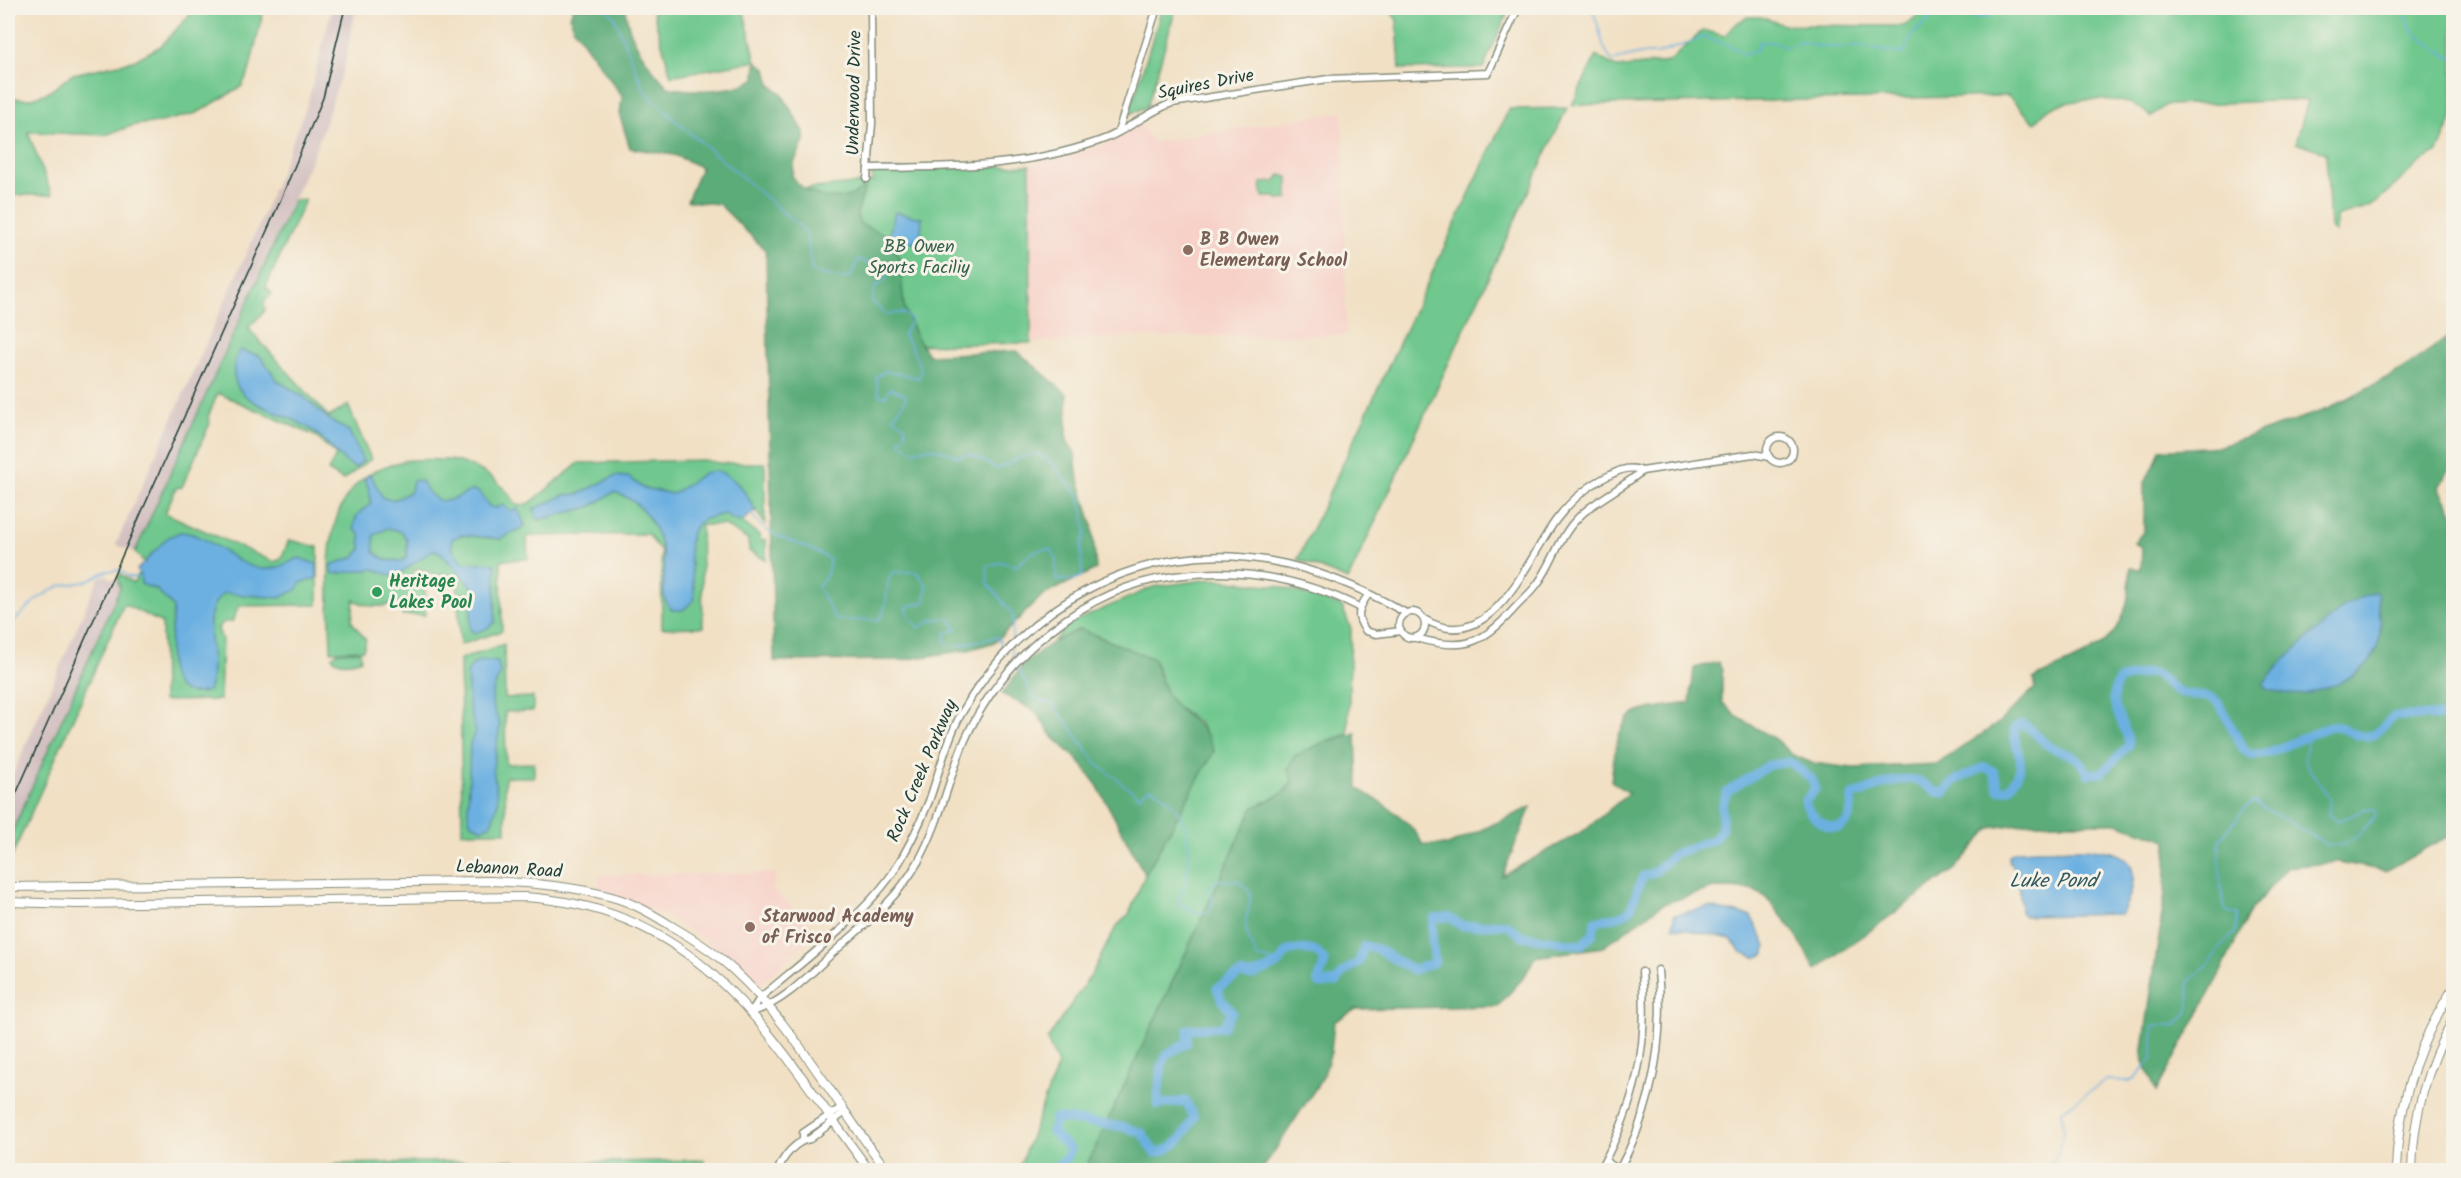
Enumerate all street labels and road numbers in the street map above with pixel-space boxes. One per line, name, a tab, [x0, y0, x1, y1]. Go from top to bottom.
street label: Underwood Drive	[839, 30, 871, 156]
street label: Squires Drive	[1155, 61, 1257, 109]
street label: Rock Creek Parkway	[880, 695, 966, 847]
street label: Lebanon Road	[455, 853, 564, 887]

